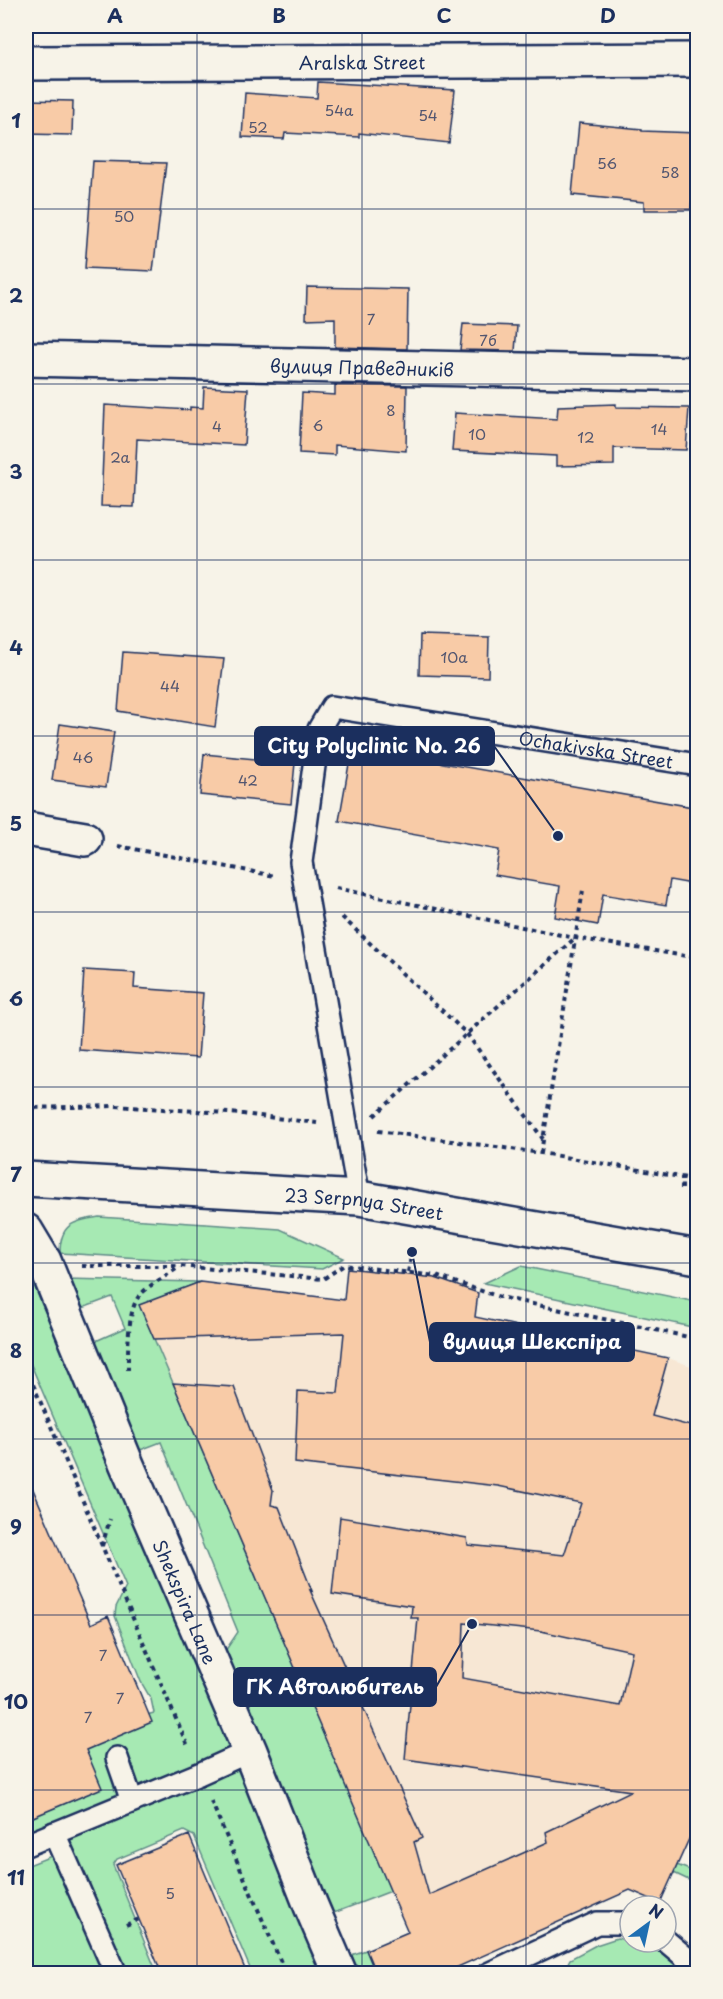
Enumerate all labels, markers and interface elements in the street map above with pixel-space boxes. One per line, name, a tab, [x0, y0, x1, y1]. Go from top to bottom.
text: A	[107, 0, 123, 30]
text: B	[272, 0, 286, 30]
text: C	[436, 0, 452, 30]
text: D	[600, 0, 616, 30]
street label: Aralska Street	[299, 48, 425, 75]
house number: 54а	[325, 98, 354, 121]
house number: 54	[418, 103, 438, 126]
text: 1	[11, 105, 21, 135]
house number: 52	[248, 115, 268, 138]
house number: 56	[597, 151, 617, 174]
house number: 58	[660, 160, 680, 183]
house number: 50	[114, 204, 134, 227]
text: 2	[9, 280, 23, 310]
house number: 7	[367, 307, 376, 330]
house number: 7б	[479, 328, 497, 351]
street label: вулиця Праведників	[270, 351, 454, 382]
house number: 8	[386, 398, 396, 421]
house number: 6	[313, 413, 323, 436]
house number: 4	[212, 414, 222, 437]
house number: 14	[651, 417, 667, 440]
house number: 10	[468, 422, 486, 445]
house number: 12	[577, 425, 595, 448]
house number: 2а	[110, 445, 131, 468]
text: 3	[9, 456, 23, 486]
text: 4	[9, 632, 23, 662]
house number: 10а	[440, 645, 468, 668]
house number: 44	[160, 674, 180, 697]
street label: Ochakivska Street	[517, 723, 675, 774]
callout: City Polyclinic No. 26	[255, 727, 494, 765]
text: City Polyclinic No. 26	[267, 730, 481, 760]
house number: 46	[73, 745, 93, 768]
house number: 42	[238, 768, 258, 791]
text: 5	[10, 808, 22, 838]
text: 6	[9, 983, 23, 1013]
text: 7	[10, 1159, 22, 1189]
street label: 23 Serpnya Street	[284, 1180, 445, 1226]
callout: вулиця Шекспіра	[430, 1323, 634, 1361]
text: вулиця Шекспіра	[442, 1326, 622, 1356]
text: 8	[10, 1335, 22, 1365]
text: 9	[10, 1511, 22, 1541]
street label: Shekspira Lane	[147, 1535, 225, 1668]
house number: 7	[99, 1643, 108, 1666]
callout: ГК Автолюбитель	[234, 1668, 436, 1706]
text: ГК Автолюбитель	[246, 1671, 424, 1701]
text: 10	[4, 1686, 28, 1716]
house number: 7	[116, 1686, 125, 1709]
house number: 7	[84, 1705, 93, 1728]
text: 11	[7, 1862, 25, 1892]
house number: 5	[165, 1881, 175, 1904]
north arrow	[618, 1894, 678, 1954]
text: N	[645, 1897, 669, 1924]

